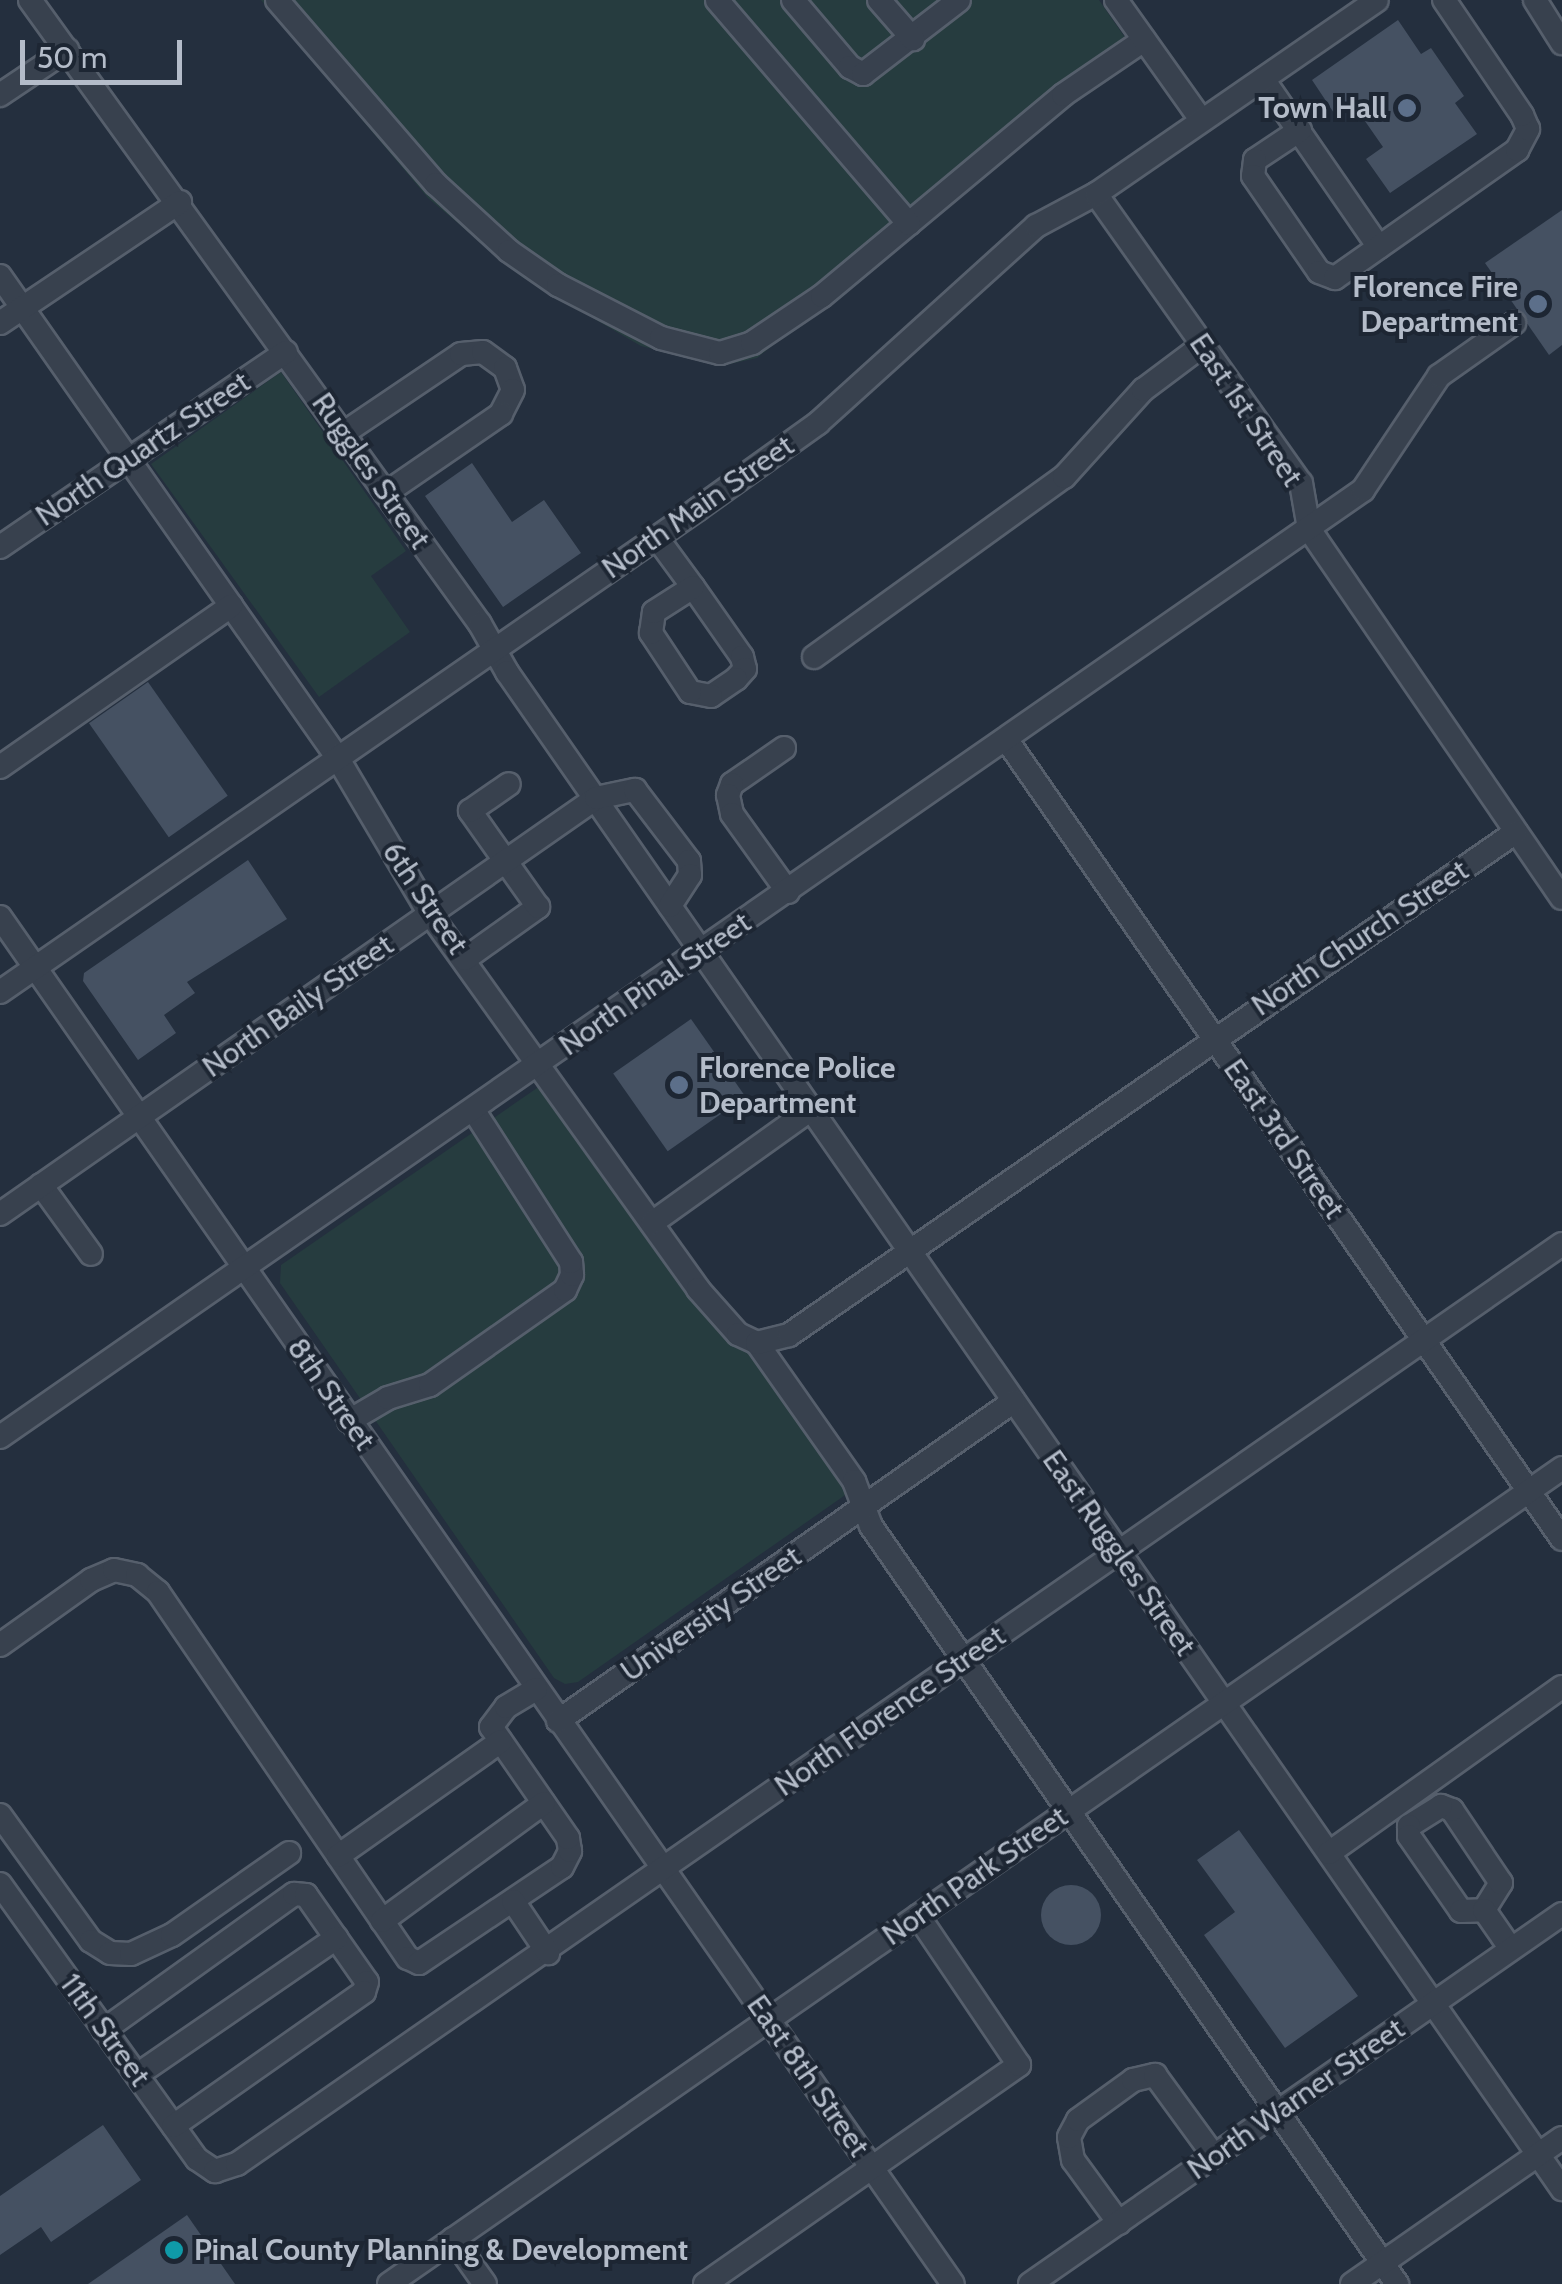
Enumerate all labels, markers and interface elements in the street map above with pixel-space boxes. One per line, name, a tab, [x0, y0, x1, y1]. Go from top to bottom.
scale bar	[25, 20, 188, 82]
text: 50 m	[37, 39, 107, 76]
place label: Town Hall	[1258, 90, 1387, 126]
marker: Town Hall	[1396, 97, 1418, 119]
place label: Florence Fire Department	[1352, 269, 1518, 340]
marker: Florence Fire Department	[1527, 293, 1549, 315]
street label: East 1st Street	[1182, 327, 1310, 493]
street label: North Quartz Street	[29, 364, 257, 534]
street label: Ruggles Street	[304, 386, 438, 556]
street label: North Main Street	[595, 428, 801, 586]
street label: 6th Street	[374, 835, 476, 961]
street label: North Church Street	[1245, 852, 1475, 1024]
street label: North Pinal Street	[552, 905, 758, 1063]
street label: North Baily Street	[196, 927, 400, 1085]
place label: Florence Police Department	[699, 1050, 895, 1120]
street label: East 3rd Street	[1216, 1052, 1352, 1226]
marker: Florence Police Department	[668, 1074, 690, 1096]
street label: 8th Street	[279, 1331, 383, 1457]
street label: East Ruggles Street	[1035, 1443, 1203, 1663]
street label: University Street	[614, 1539, 808, 1689]
street label: North Florence Street	[768, 1618, 1012, 1804]
street label: North Park Street	[876, 1799, 1074, 1953]
street label: 11th Street	[52, 1967, 158, 2093]
street label: East 8th Street	[739, 1988, 877, 2164]
street label: North Warner Street	[1181, 2011, 1411, 2187]
place label: Pinal County Planning & Development	[194, 2232, 688, 2268]
marker: Pinal County Planning & Development	[163, 2239, 185, 2261]

